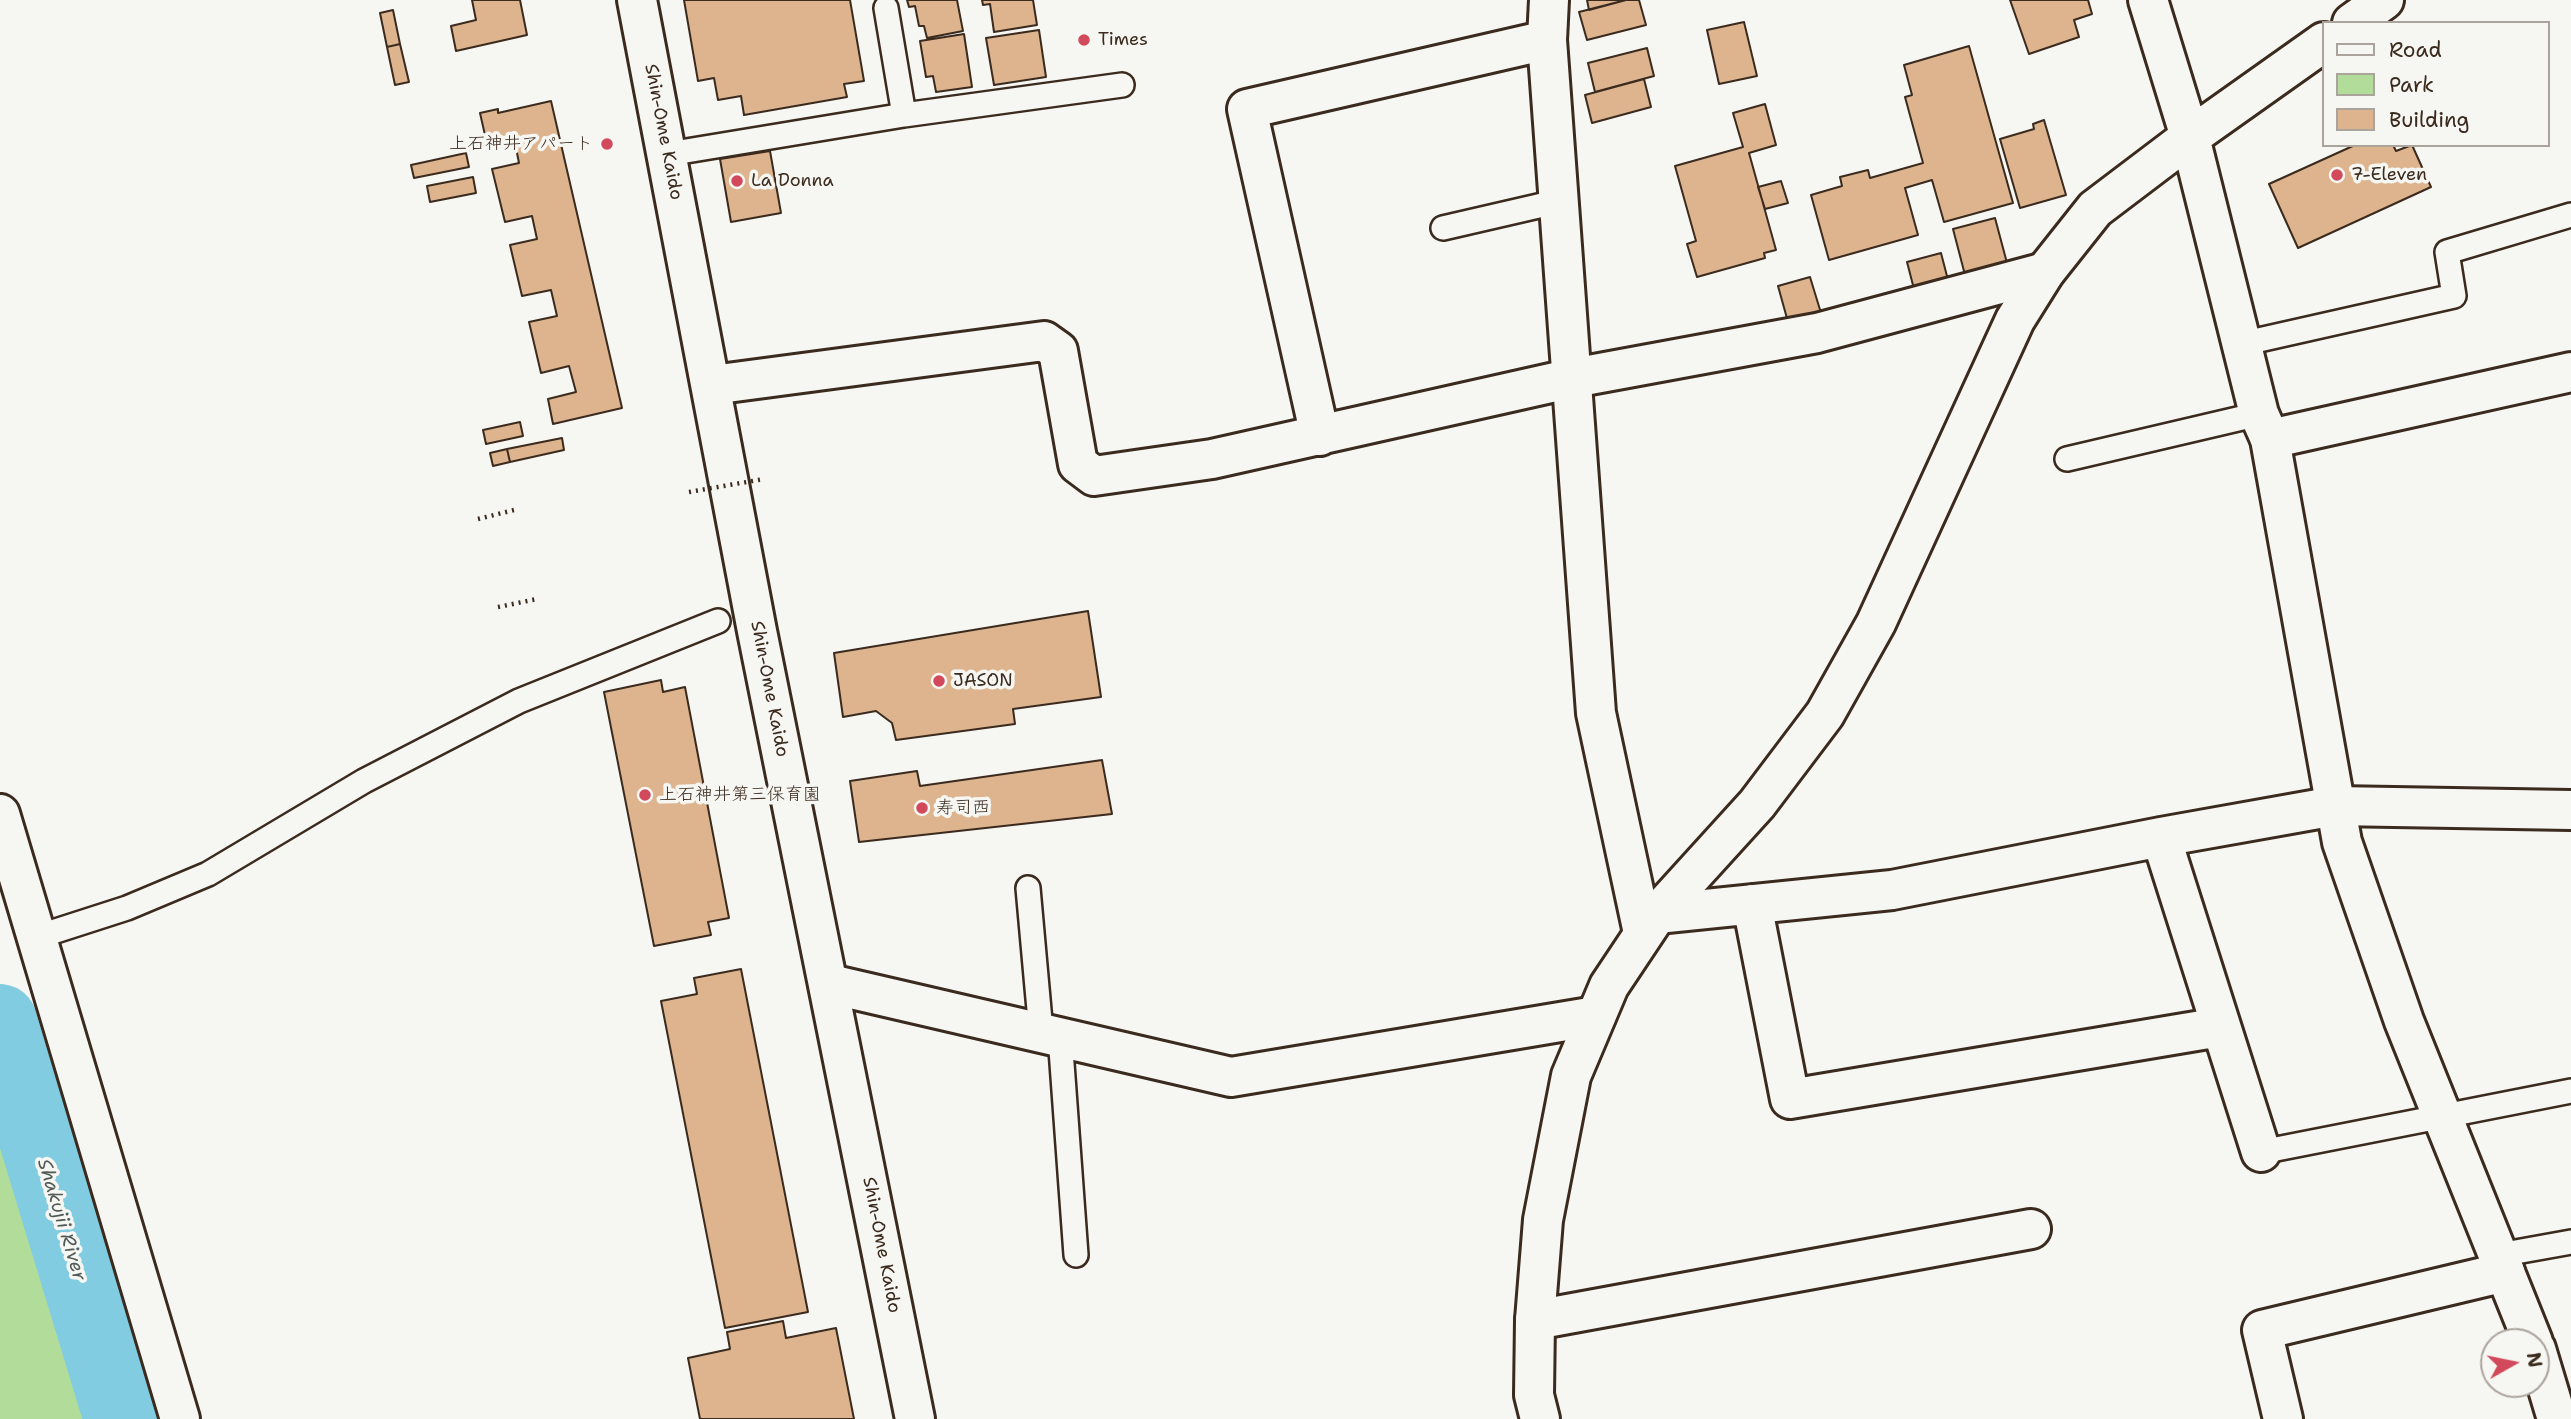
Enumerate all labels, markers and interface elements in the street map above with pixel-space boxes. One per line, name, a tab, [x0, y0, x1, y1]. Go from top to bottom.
legend	[2322, 21, 2550, 147]
place label: Times	[1098, 29, 1148, 51]
marker: Times	[1076, 32, 1092, 48]
text: Road	[2389, 36, 2442, 64]
street label: Shin-Ome Kaido	[639, 62, 687, 202]
text: Park	[2389, 71, 2434, 99]
text: Building	[2389, 106, 2469, 134]
place label: 上石神井アパート	[449, 133, 593, 155]
marker: 上石神井アパート	[599, 136, 615, 152]
place label: 7-Eleven	[2351, 164, 2427, 186]
marker: 7-Eleven	[2329, 167, 2345, 183]
place label: La Donna	[751, 170, 834, 192]
marker: La Donna	[729, 173, 745, 189]
street label: Shin-Ome Kaido	[745, 619, 793, 759]
place label: JASON	[953, 670, 1013, 692]
marker: JASON	[931, 673, 947, 689]
place label: 上石神井第三保育園	[659, 784, 821, 806]
marker: 上石神井第三保育園	[637, 787, 653, 803]
place label: 寿司西	[936, 797, 990, 819]
marker: 寿司西	[914, 800, 930, 816]
water label: Shakujii River	[32, 1156, 90, 1284]
street label: Shin-Ome Kaido	[857, 1175, 905, 1315]
north arrow	[2480, 1328, 2550, 1398]
text: N	[2521, 1351, 2548, 1369]

